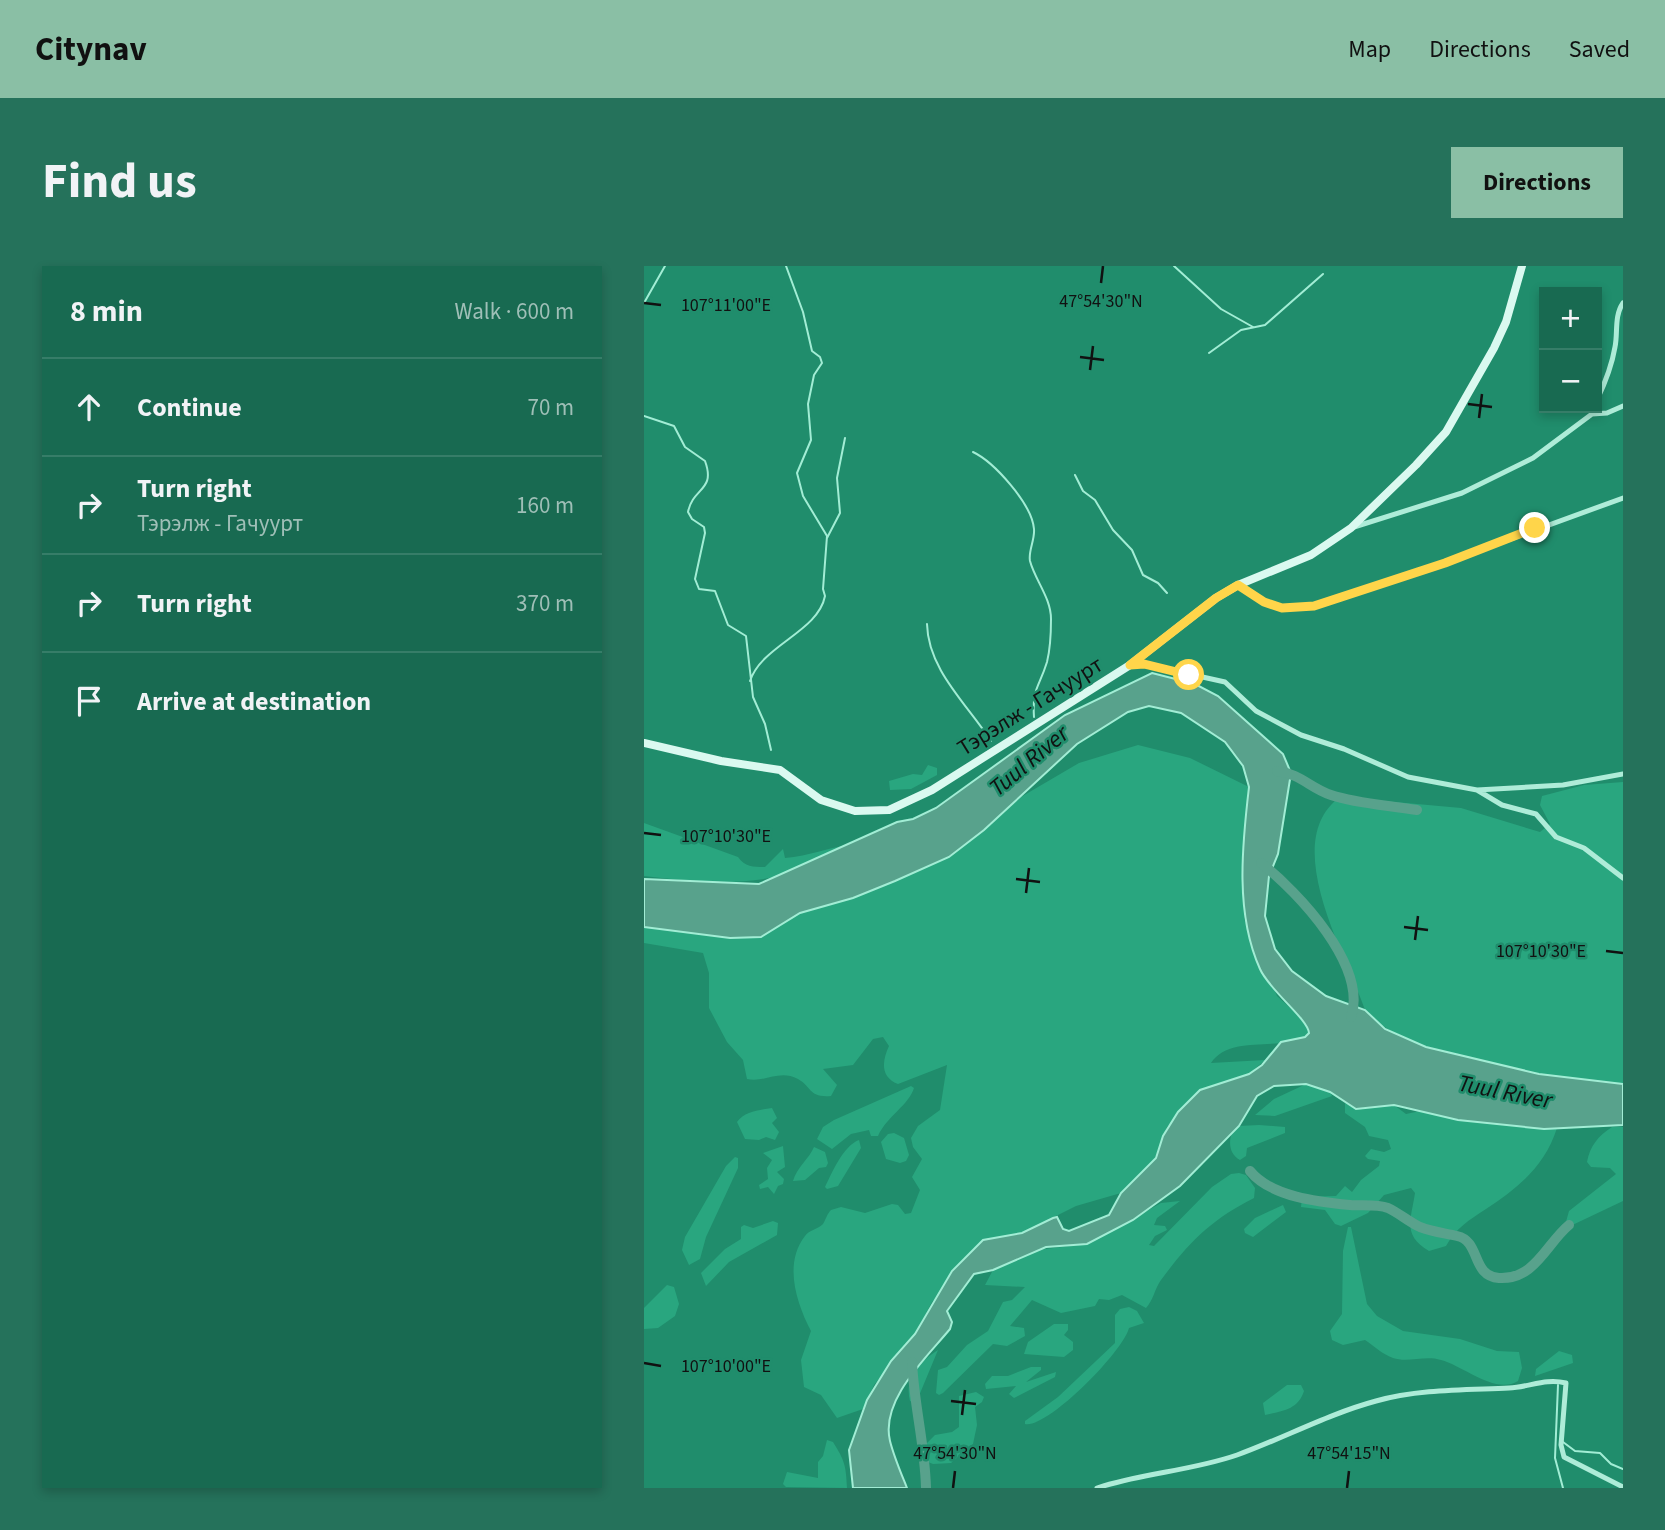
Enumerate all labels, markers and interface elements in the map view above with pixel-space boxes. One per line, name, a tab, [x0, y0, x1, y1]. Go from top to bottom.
text: Citynav	[35, 26, 147, 73]
text: Map	[1348, 32, 1391, 67]
text: Directions	[1429, 32, 1531, 67]
text: Saved	[1569, 32, 1630, 67]
text: Find us	[42, 147, 197, 217]
button: Directions	[1451, 147, 1623, 218]
map controls	[1539, 287, 1602, 413]
button: +	[1539, 287, 1602, 350]
text: 47°54'30"N	[1059, 289, 1143, 314]
text: 8 min	[70, 290, 143, 333]
text: 107°11'00"E	[681, 293, 771, 318]
text: Walk · 600 m	[455, 295, 574, 328]
button: −	[1539, 350, 1602, 413]
icon: ahead	[70, 388, 108, 426]
text: Continue	[137, 389, 242, 426]
text: 70 m	[527, 391, 574, 424]
text: Turn right	[137, 470, 252, 507]
icon: right	[70, 486, 108, 524]
text: 160 m	[516, 489, 574, 522]
text: Тэрэлж - Гачуурт	[137, 507, 303, 540]
route end	[1519, 512, 1550, 543]
icon: right	[70, 584, 108, 622]
text: Turn right	[137, 585, 252, 622]
text: 370 m	[516, 587, 574, 620]
street label: Тэрэлж - Гачуурт	[951, 648, 1109, 764]
route start	[1173, 659, 1204, 690]
icon: arrive	[70, 682, 108, 720]
text: Arrive at destination	[137, 683, 371, 720]
water label: Tuul River	[981, 716, 1078, 805]
text: 107°10'30"E	[681, 824, 771, 849]
text: 107°10'30"E	[1496, 939, 1586, 964]
water label: Tuul River	[1455, 1066, 1557, 1119]
text: 107°10'00"E	[681, 1354, 771, 1379]
text: 47°54'30"N	[913, 1441, 997, 1466]
text: 47°54'15"N	[1307, 1441, 1391, 1466]

